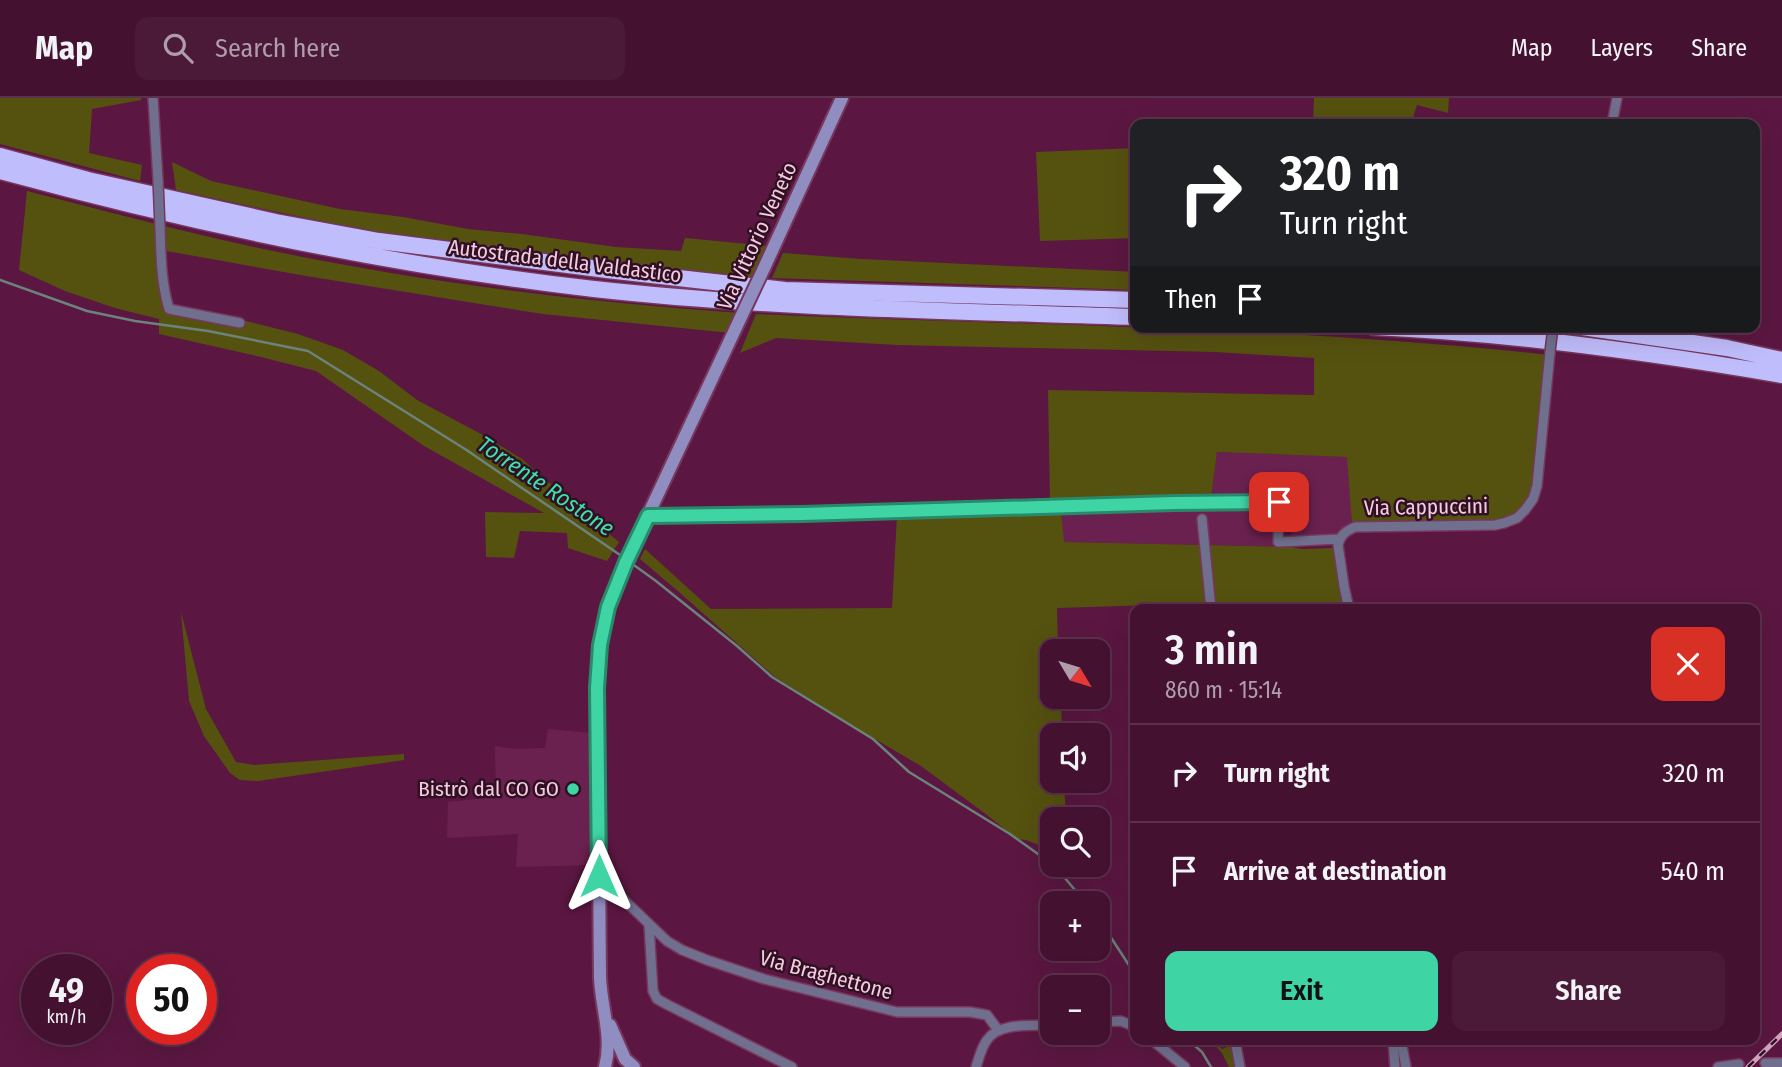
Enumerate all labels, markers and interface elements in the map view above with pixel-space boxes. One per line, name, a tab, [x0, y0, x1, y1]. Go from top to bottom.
search box	[135, 17, 625, 80]
text: Map	[35, 28, 93, 68]
icon: search	[159, 29, 197, 67]
text: Search here	[215, 33, 340, 64]
text: Map	[1511, 34, 1553, 62]
text: Layers	[1591, 34, 1653, 62]
text: Share	[1691, 34, 1747, 62]
text: 320 m	[1280, 144, 1400, 203]
icon: right	[1165, 147, 1256, 238]
street label: Via Vittorio Veneto	[711, 158, 803, 314]
text: Turn right	[1280, 204, 1407, 242]
street label: Autostrada della Valdastico	[447, 234, 683, 288]
icon: arrive	[1231, 280, 1269, 318]
text: Then	[1165, 284, 1217, 315]
water label: Torrente Rostone	[472, 430, 620, 542]
pin	[1249, 472, 1309, 532]
icon: arrive	[1260, 483, 1298, 521]
street label: Via Cappuccini	[1364, 493, 1488, 521]
text: 3 min	[1165, 625, 1259, 675]
button: close	[1651, 627, 1725, 701]
north arrow	[1040, 639, 1110, 709]
map controls	[1040, 639, 1110, 1045]
text: 860 m · 15:14	[1165, 676, 1282, 704]
button: sound	[1040, 723, 1110, 793]
icon: right	[1165, 754, 1203, 792]
text: Turn right	[1224, 758, 1330, 789]
text: 320 m	[1662, 758, 1725, 789]
place label: Bistrò dal CO GO	[418, 776, 559, 802]
marker: Bistrò dal CO GO	[565, 781, 581, 797]
button: search	[1040, 807, 1110, 877]
position arrow	[562, 839, 636, 913]
icon: arrive	[1165, 852, 1203, 890]
text: Arrive at destination	[1224, 856, 1447, 887]
text: 540 m	[1661, 856, 1725, 887]
button: +	[1040, 891, 1110, 961]
street label: Via Braghettone	[757, 945, 895, 1005]
button: Exit	[1165, 951, 1438, 1031]
button: Share	[1452, 951, 1725, 1031]
speed limit sign: 50	[126, 954, 217, 1045]
text: 49	[49, 969, 84, 1011]
button: −	[1040, 975, 1110, 1045]
text: km/h	[46, 1006, 87, 1028]

